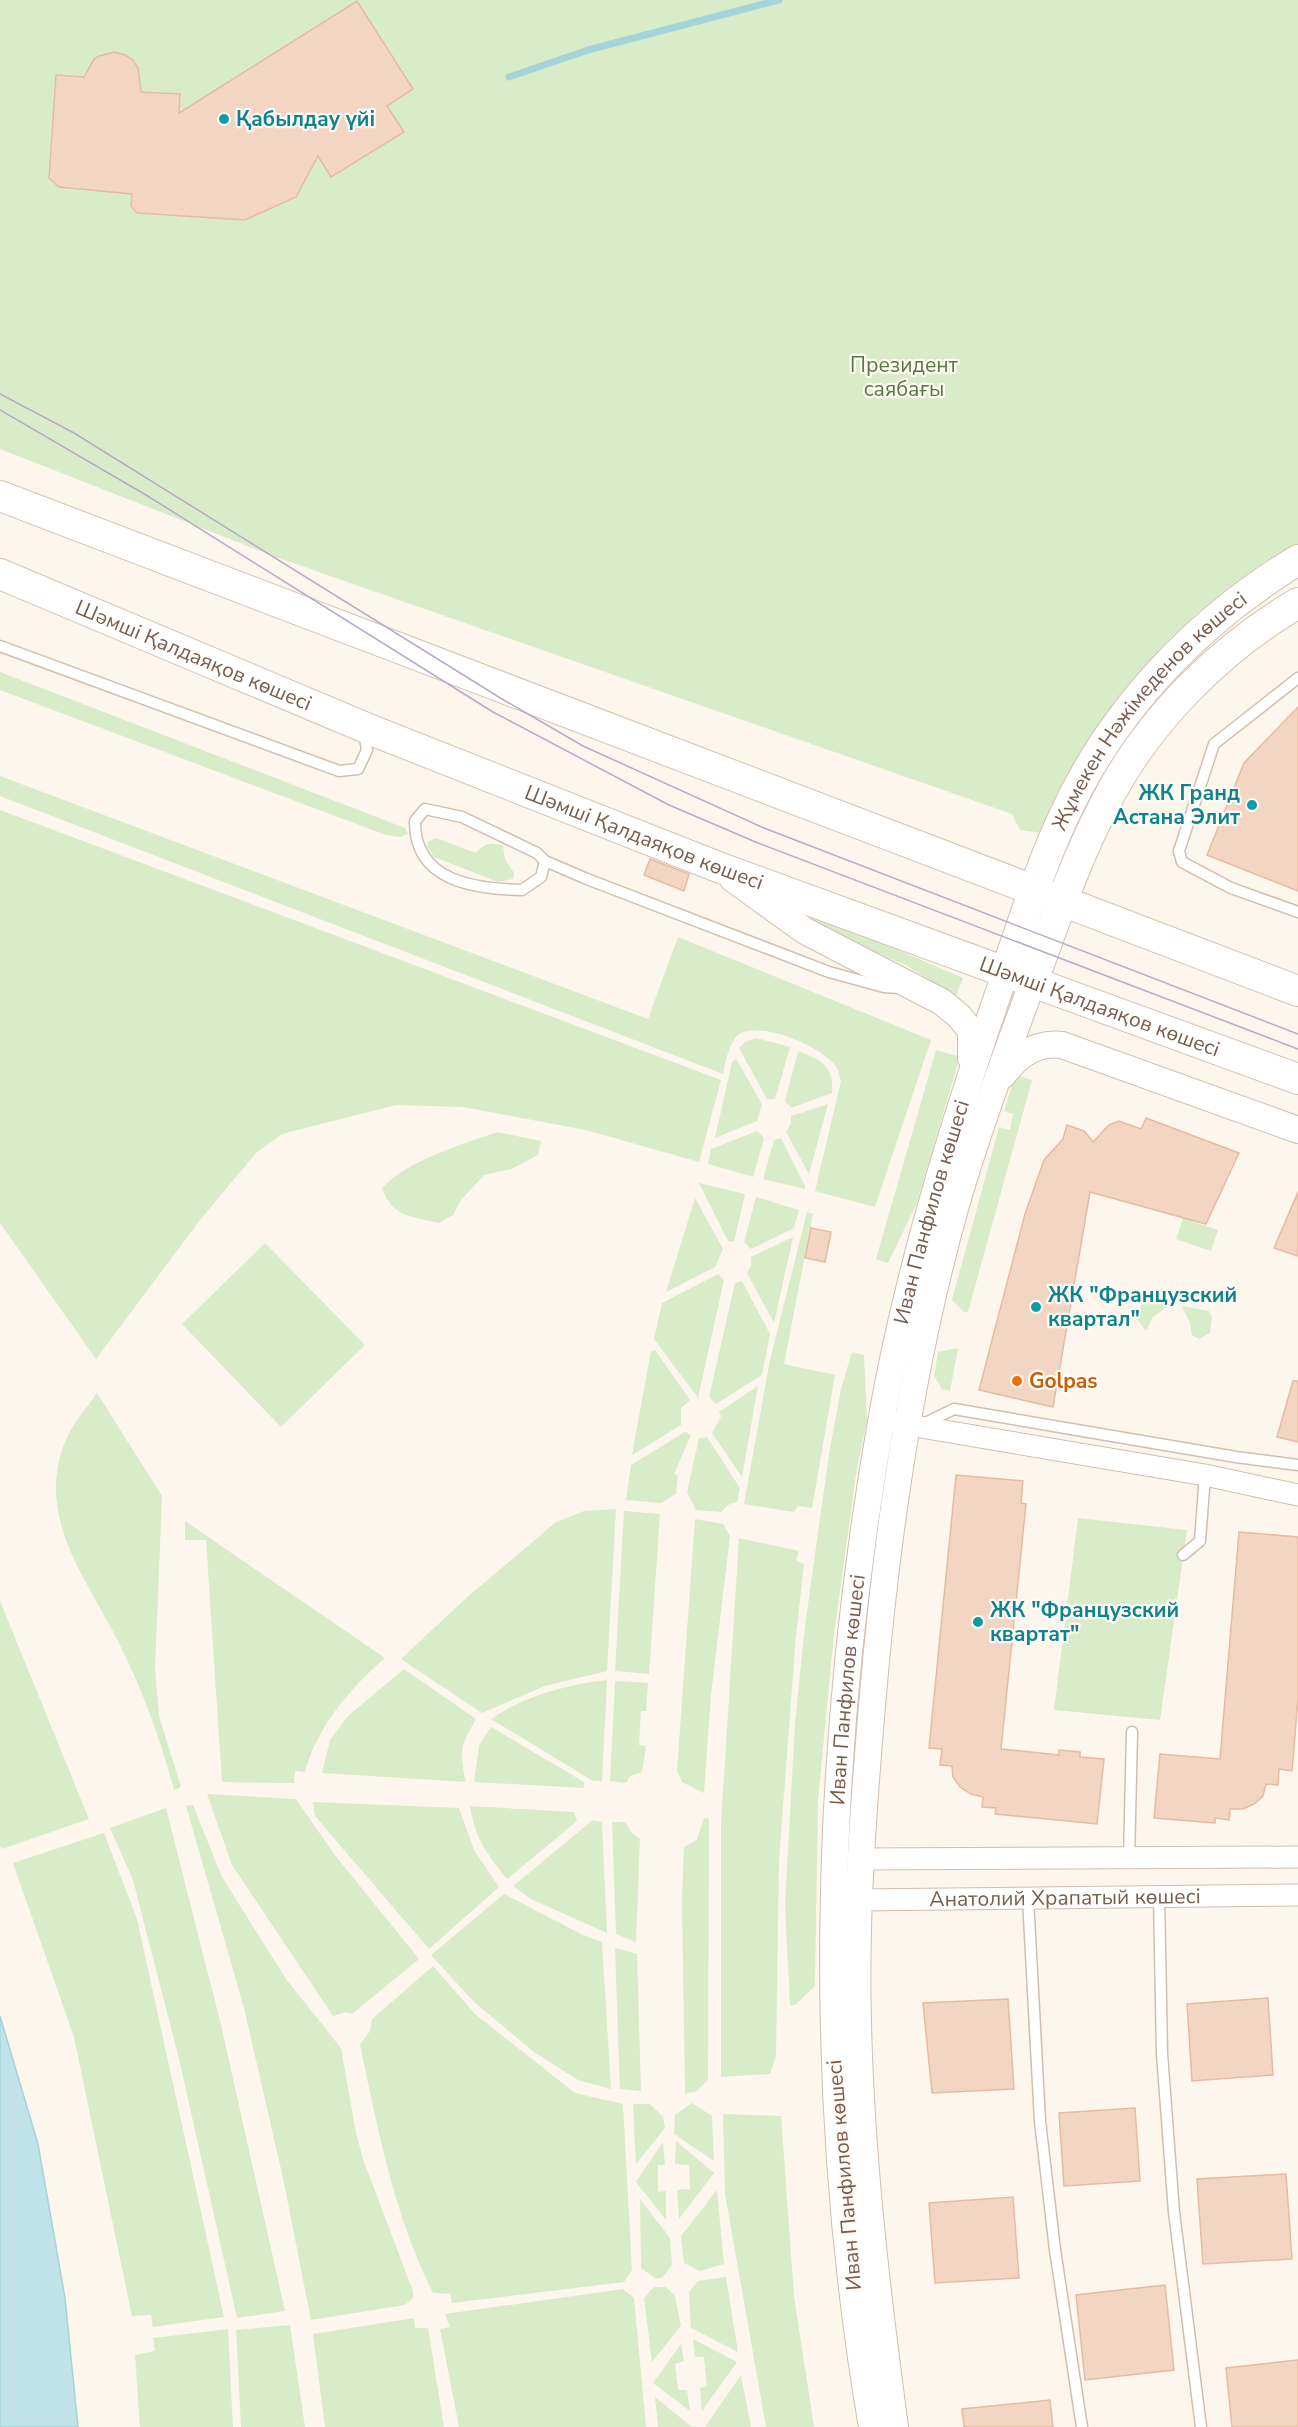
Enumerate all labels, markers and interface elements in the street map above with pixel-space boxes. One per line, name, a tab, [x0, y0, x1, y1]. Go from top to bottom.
place label: Қабылдау үйі	[236, 105, 375, 133]
marker: Қабылдау үйі	[217, 112, 231, 126]
park label: Президент саябағы	[850, 351, 959, 403]
street label: Жұмекен Нәжімеденов көшесі	[1045, 585, 1253, 835]
street label: Шәмші Қалдаяқов көшесі	[71, 593, 316, 718]
street label: Шәмші Қалдаяқов көшесі	[521, 778, 767, 896]
place label: ЖК Гранд Астана Элит	[1113, 779, 1240, 831]
marker: ЖК Гранд Астана Элит	[1245, 798, 1259, 812]
street label: Шәмші Қалдаяқов көшесі	[976, 950, 1224, 1063]
street label: Иван Панфилов көшесі	[887, 1096, 976, 1327]
place label: ЖК "Французский квартал"	[1048, 1281, 1237, 1333]
marker: ЖК "Французский квартал"	[1029, 1300, 1043, 1314]
place label: Golpas	[1029, 1367, 1098, 1395]
marker: Golpas	[1010, 1374, 1024, 1388]
street label: Иван Панфилов көшесі	[823, 1573, 872, 1806]
place label: ЖК "Французский квартат"	[990, 1596, 1179, 1648]
marker: ЖК "Французский квартат"	[971, 1615, 985, 1629]
street label: Анатолий Храпатый көшесі	[929, 1882, 1201, 1913]
street label: Иван Панфилов көшесі	[820, 2058, 868, 2292]

